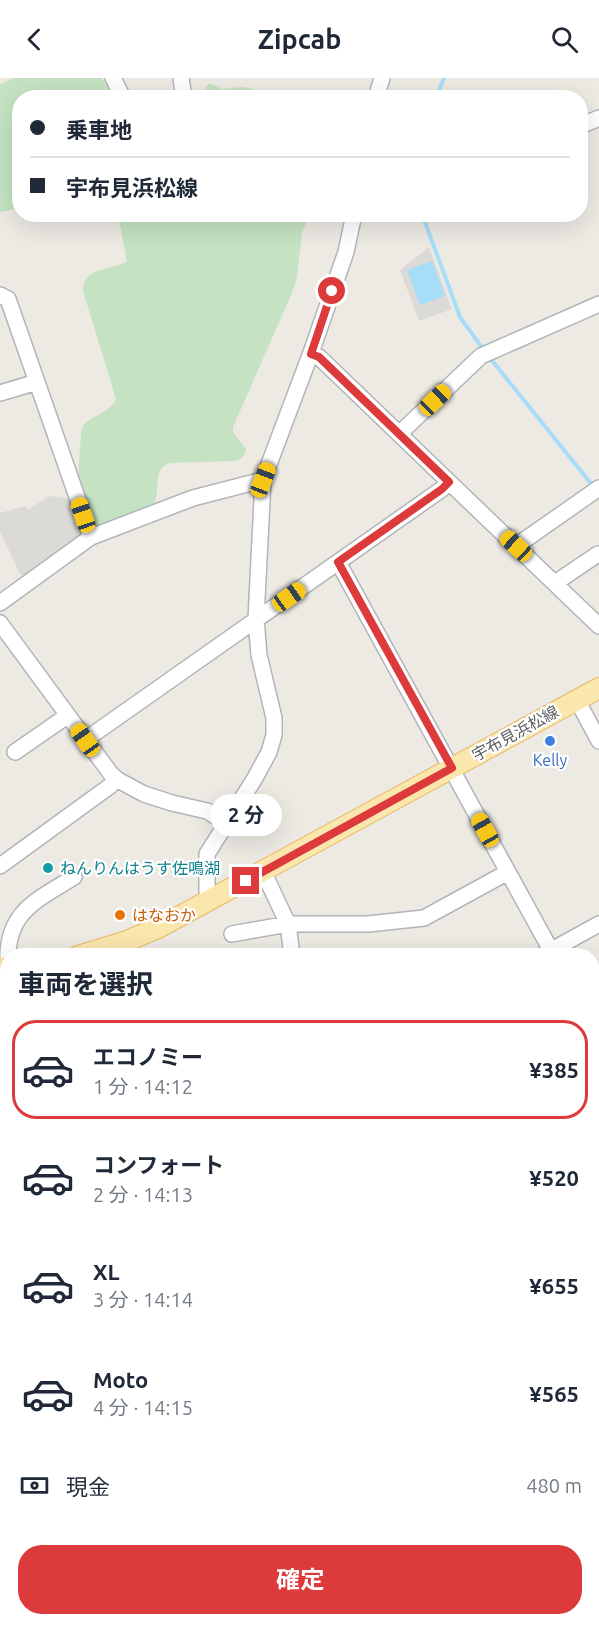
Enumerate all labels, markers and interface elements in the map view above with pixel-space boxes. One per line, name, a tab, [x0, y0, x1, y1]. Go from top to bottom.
icon: back	[18, 23, 51, 56]
icon: search	[548, 23, 581, 56]
text: Zipcab	[258, 24, 341, 54]
text: 乗車地	[66, 117, 132, 142]
text: 宇布見浜松線	[66, 175, 198, 200]
route start	[318, 277, 345, 304]
car	[416, 381, 454, 419]
car	[248, 460, 278, 500]
car	[69, 495, 97, 535]
car	[497, 527, 535, 565]
car	[269, 579, 309, 615]
street label: 宇布見浜松線	[469, 702, 561, 764]
car	[67, 720, 103, 760]
marker: Kelly	[543, 734, 557, 748]
place label: Kelly	[533, 751, 568, 769]
callout: 2 分	[210, 794, 282, 836]
text: 2 分	[228, 803, 264, 826]
car	[468, 810, 502, 850]
place label: ねんりんはうす佐鳴湖	[60, 859, 220, 877]
marker: ねんりんはうす佐鳴湖	[41, 861, 55, 875]
route end	[232, 867, 259, 894]
place label: はなおか	[132, 906, 196, 924]
marker: はなおか	[113, 908, 127, 922]
text: 車両を選択	[18, 969, 153, 999]
icon: car	[21, 1043, 75, 1097]
text: エコノミー	[93, 1044, 203, 1069]
text: ¥385	[529, 1057, 579, 1082]
text: 1 分 · 14:12	[93, 1075, 193, 1098]
icon: car	[21, 1151, 75, 1205]
text: コンフォート	[93, 1152, 224, 1177]
text: ¥520	[529, 1165, 579, 1190]
text: 2 分 · 14:13	[93, 1183, 193, 1206]
icon: car	[21, 1259, 75, 1313]
text: XL	[93, 1259, 120, 1284]
text: ¥655	[529, 1273, 579, 1298]
text: 3 分 · 14:14	[93, 1288, 193, 1311]
icon: car	[21, 1367, 75, 1421]
text: Moto	[93, 1367, 148, 1392]
text: ¥565	[529, 1381, 579, 1406]
text: 4 分 · 14:15	[93, 1396, 193, 1419]
icon: cash	[18, 1469, 51, 1502]
text: 現金	[66, 1474, 110, 1499]
text: 480 m	[526, 1474, 582, 1497]
button: 確定	[18, 1545, 582, 1614]

